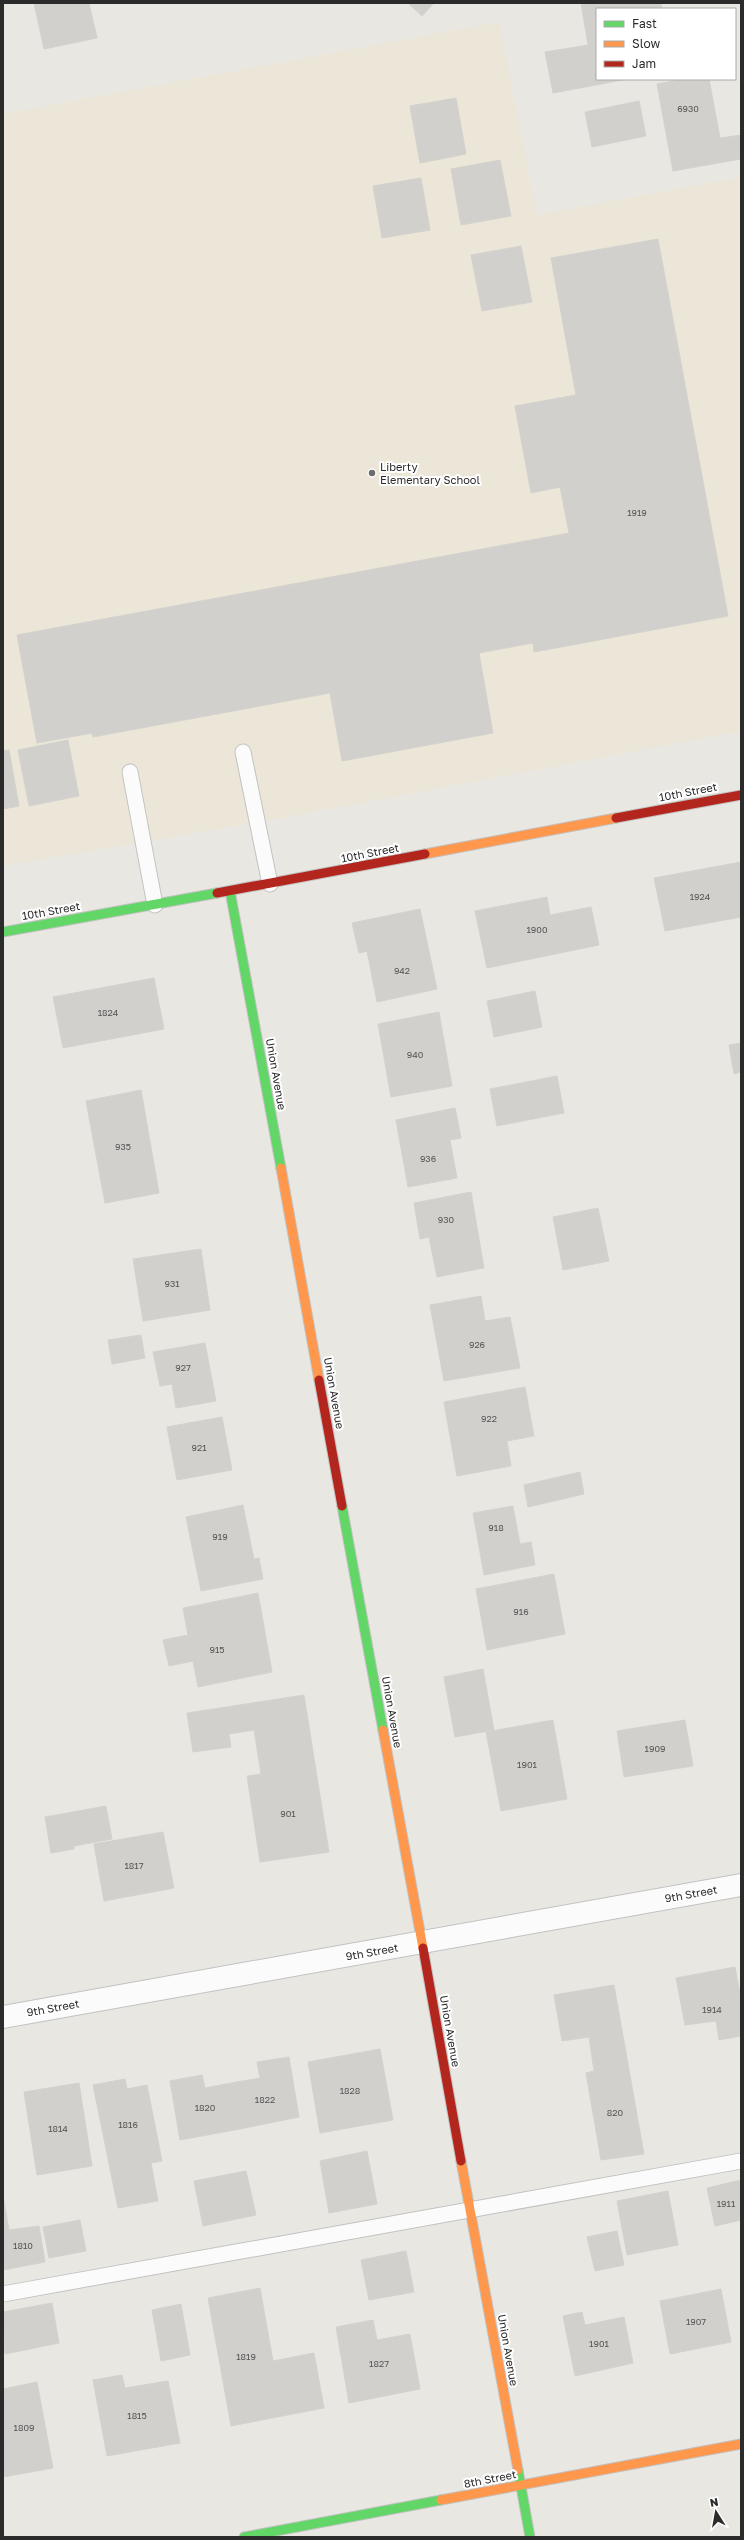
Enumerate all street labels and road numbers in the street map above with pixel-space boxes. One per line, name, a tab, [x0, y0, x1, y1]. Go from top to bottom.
street label: 10th Street	[658, 780, 718, 803]
street label: 10th Street	[340, 841, 400, 864]
street label: 10th Street	[21, 899, 81, 922]
street label: Union Avenue	[264, 1037, 289, 1111]
street label: Union Avenue	[322, 1356, 347, 1430]
street label: Union Avenue	[380, 1675, 405, 1749]
street label: 9th Street	[664, 1882, 718, 1905]
street label: 9th Street	[345, 1940, 399, 1963]
street label: Union Avenue	[438, 1994, 463, 2068]
street label: 9th Street	[26, 1996, 80, 2019]
street label: Union Avenue	[496, 2313, 521, 2387]
street label: 8th Street	[463, 2467, 517, 2490]

